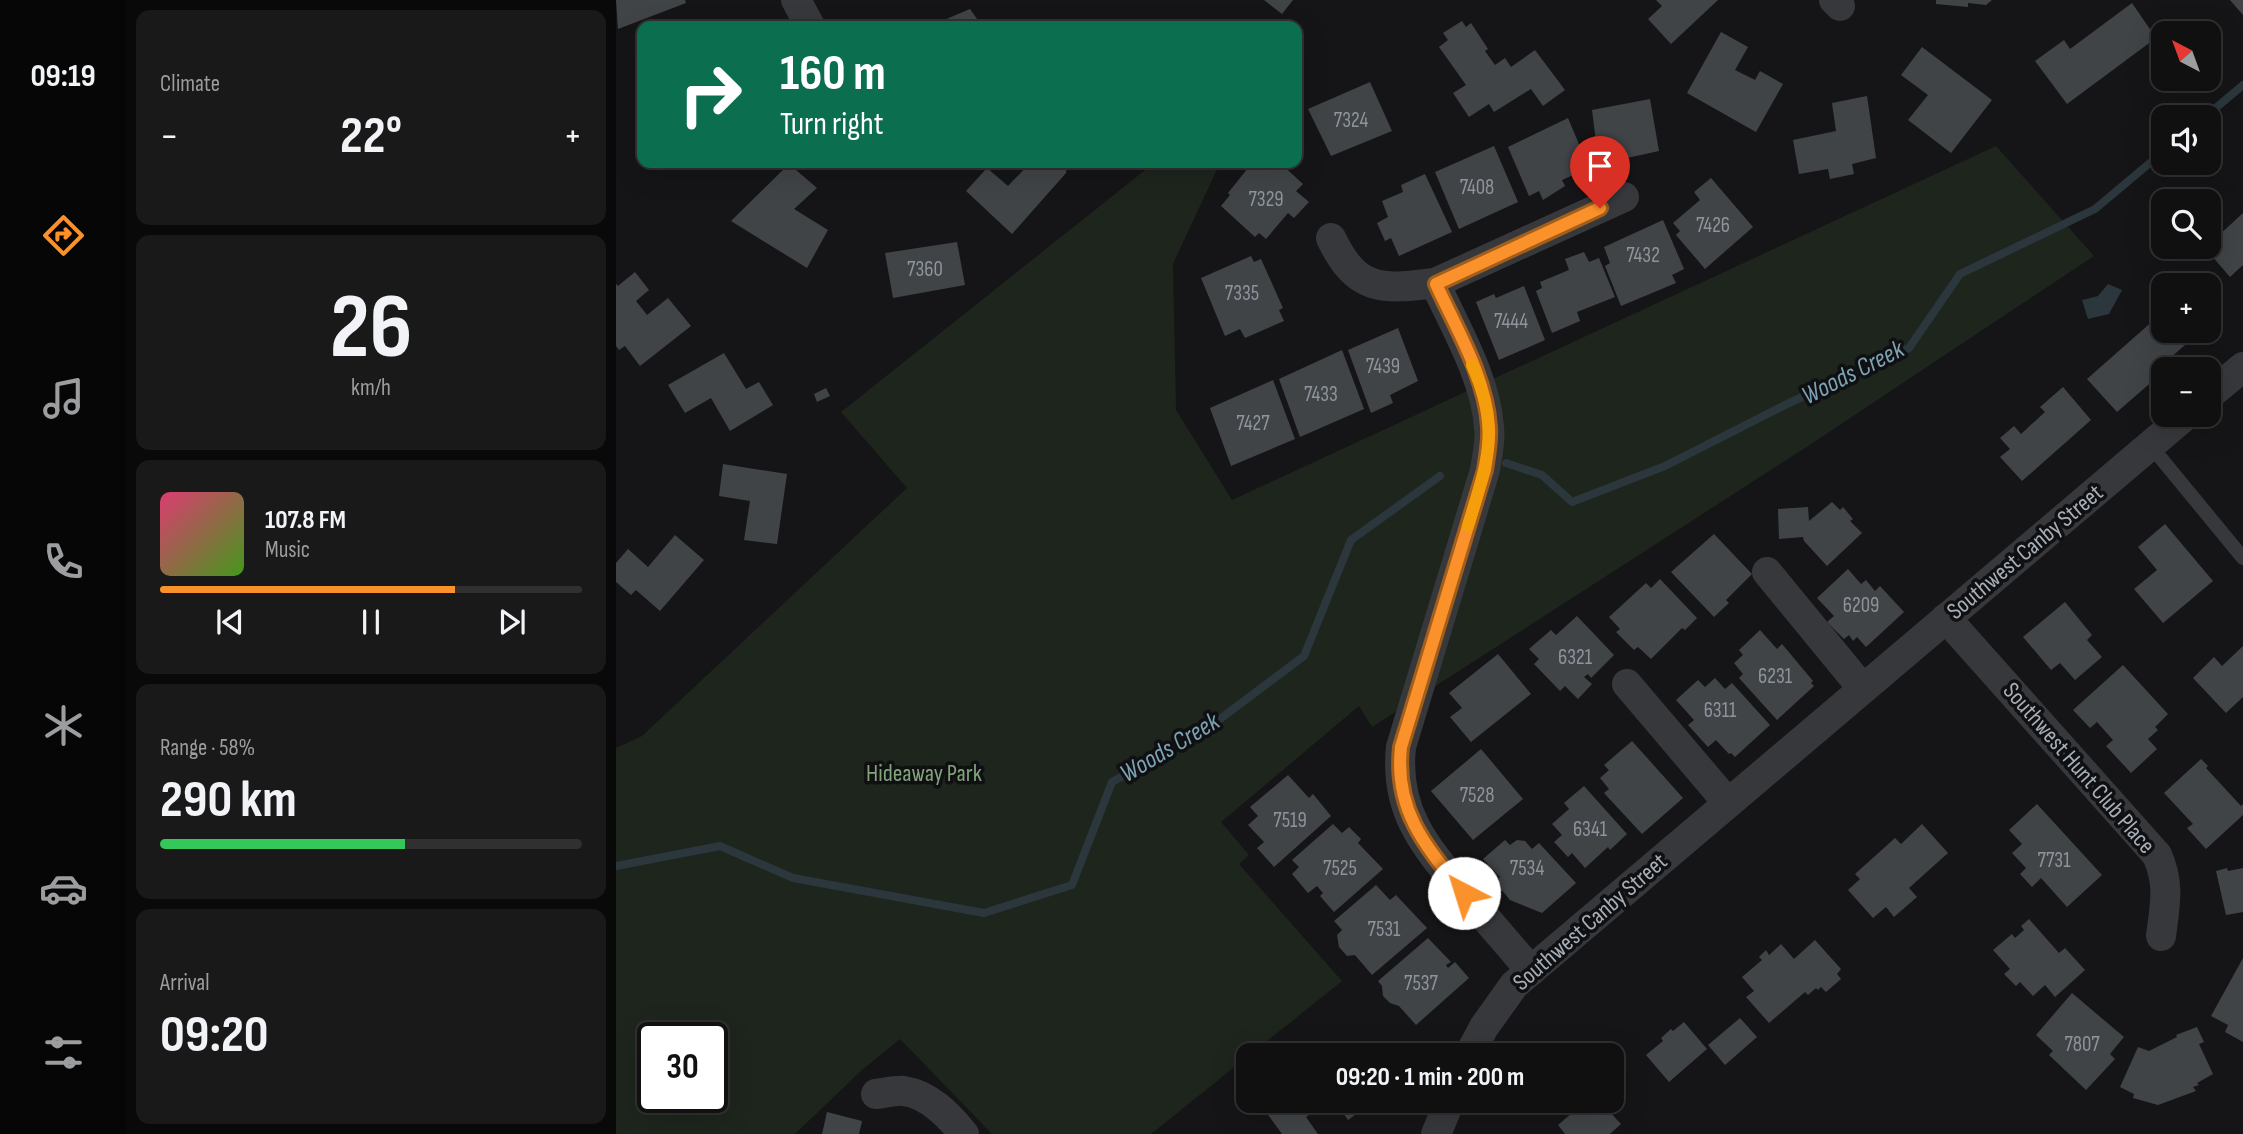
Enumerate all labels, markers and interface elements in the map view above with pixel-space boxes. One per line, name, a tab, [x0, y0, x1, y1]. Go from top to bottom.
north arrow	[2151, 21, 2221, 91]
map controls	[2151, 21, 2221, 427]
text: 160 m	[780, 45, 886, 104]
icon: right	[665, 49, 756, 140]
text: 09:19	[30, 57, 96, 96]
text: Climate	[160, 70, 220, 98]
text: 22°	[340, 105, 402, 168]
text: Turn right	[780, 105, 884, 144]
button: sound	[2151, 105, 2221, 175]
house number: 7324	[1334, 108, 1368, 133]
text: −	[160, 114, 179, 159]
text: +	[563, 114, 582, 159]
pin	[1570, 136, 1630, 208]
icon: arrive	[1581, 147, 1619, 185]
house number: 7408	[1460, 175, 1494, 200]
house number: 7329	[1248, 187, 1284, 212]
button: search	[2151, 189, 2221, 259]
icon: directions	[39, 211, 88, 260]
house number: 7426	[1696, 213, 1730, 238]
house number: 7432	[1626, 243, 1660, 268]
house number: 7360	[907, 257, 943, 282]
button: +	[2151, 273, 2221, 343]
text: 26	[330, 274, 412, 383]
house number: 7335	[1225, 281, 1259, 306]
house number: 7444	[1494, 309, 1528, 334]
water label: Woods Creek	[1797, 334, 1910, 412]
house number: 7439	[1366, 354, 1400, 379]
button: −	[2151, 357, 2221, 427]
icon: music	[39, 374, 88, 423]
text: km/h	[351, 374, 391, 402]
house number: 7433	[1304, 382, 1338, 407]
house number: 7427	[1236, 411, 1270, 436]
street label: Southwest Canby Street	[1941, 478, 2109, 626]
text: 107.8 FM	[265, 505, 346, 536]
text: Music	[265, 536, 310, 564]
icon: phone	[39, 537, 88, 586]
house number: 6209	[1843, 593, 1879, 618]
icon: previous	[211, 603, 249, 641]
icon: pause	[352, 603, 390, 641]
icon: next	[493, 603, 531, 641]
house number: 6321	[1558, 645, 1593, 670]
house number: 6231	[1758, 664, 1793, 689]
street label: Southwest Hunt Club Place	[1997, 676, 2161, 860]
house number: 6311	[1704, 698, 1737, 723]
icon: climate	[39, 701, 88, 750]
water label: Woods Creek	[1115, 706, 1226, 790]
text: Range · 58%	[160, 734, 255, 762]
park label: Hideaway Park	[866, 759, 982, 788]
text: 290 km	[160, 769, 297, 832]
house number: 7528	[1460, 783, 1494, 808]
house number: 7519	[1273, 808, 1307, 833]
house number: 6341	[1573, 817, 1608, 842]
street label: Southwest Canby Street	[1507, 847, 1673, 997]
house number: 7731	[2037, 848, 2071, 873]
house number: 7525	[1323, 856, 1357, 881]
position arrow	[1427, 856, 1501, 930]
house number: 7534	[1510, 856, 1544, 881]
icon: car	[39, 864, 88, 913]
house number: 7531	[1368, 917, 1401, 942]
text: Arrival	[160, 969, 209, 997]
house number: 7537	[1404, 971, 1439, 996]
text: 09:20	[160, 1004, 269, 1067]
speed limit sign: 30	[637, 1022, 728, 1113]
icon: filters	[39, 1028, 88, 1077]
house number: 7807	[2064, 1032, 2100, 1057]
text: 09:20 · 1 min · 200 m	[1336, 1062, 1524, 1093]

